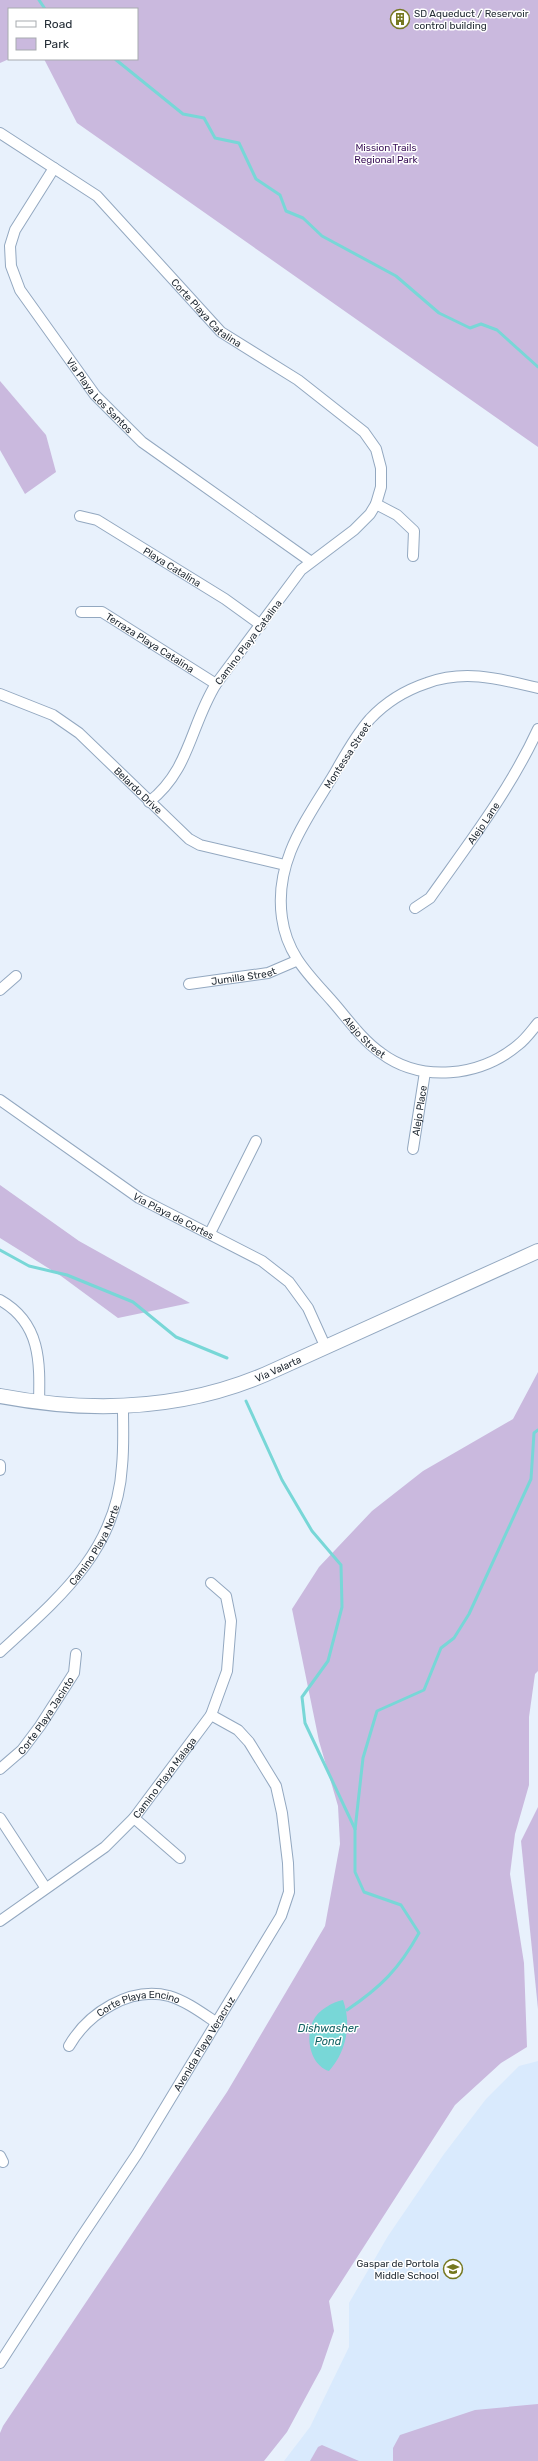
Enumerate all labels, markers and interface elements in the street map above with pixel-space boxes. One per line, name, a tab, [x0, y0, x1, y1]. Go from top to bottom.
legend	[8, 8, 138, 60]
building icon: SD Aqueduct / Reservoir control building	[389, 8, 411, 30]
place label: SD Aqueduct / Reservoir control building	[414, 8, 529, 32]
text: Road	[44, 17, 72, 31]
text: Park	[44, 37, 70, 51]
park label: Mission Trails Regional Park	[354, 142, 419, 166]
street label: Corte Playa Catalina	[168, 276, 243, 350]
street label: Via Playa Los Santos	[63, 356, 135, 436]
street label: Playa Catalina	[141, 545, 203, 590]
street label: Camino Playa Catalina	[213, 598, 285, 687]
street label: Terraza Playa Catalina	[103, 611, 196, 676]
street label: Montessa Street	[322, 720, 374, 791]
street label: Belardo Drive	[111, 765, 164, 817]
street label: Alejo Lane	[465, 800, 503, 847]
street label: Jumilla Street	[210, 965, 278, 988]
street label: Alejo Street	[340, 1014, 387, 1061]
street label: Alejo Place	[410, 1084, 430, 1137]
street label: Via Playa de Cortes	[130, 1191, 216, 1242]
street label: Via Valarta	[253, 1354, 303, 1385]
street label: Camino Playa Norte	[67, 1503, 122, 1588]
street label: Corte Playa Jacinto	[16, 1675, 77, 1758]
street label: Camino Playa Malaga	[131, 1735, 199, 1821]
street label: Corte Playa Encino	[95, 1989, 182, 2020]
street label: Avenida Playa Veracruz	[171, 1995, 238, 2094]
water label: Dishwasher Pond	[298, 2022, 359, 2048]
place label: Gaspar de Portola Middle School	[357, 2258, 439, 2282]
school or university icon: Gaspar de Portola Middle School	[442, 2258, 464, 2280]

